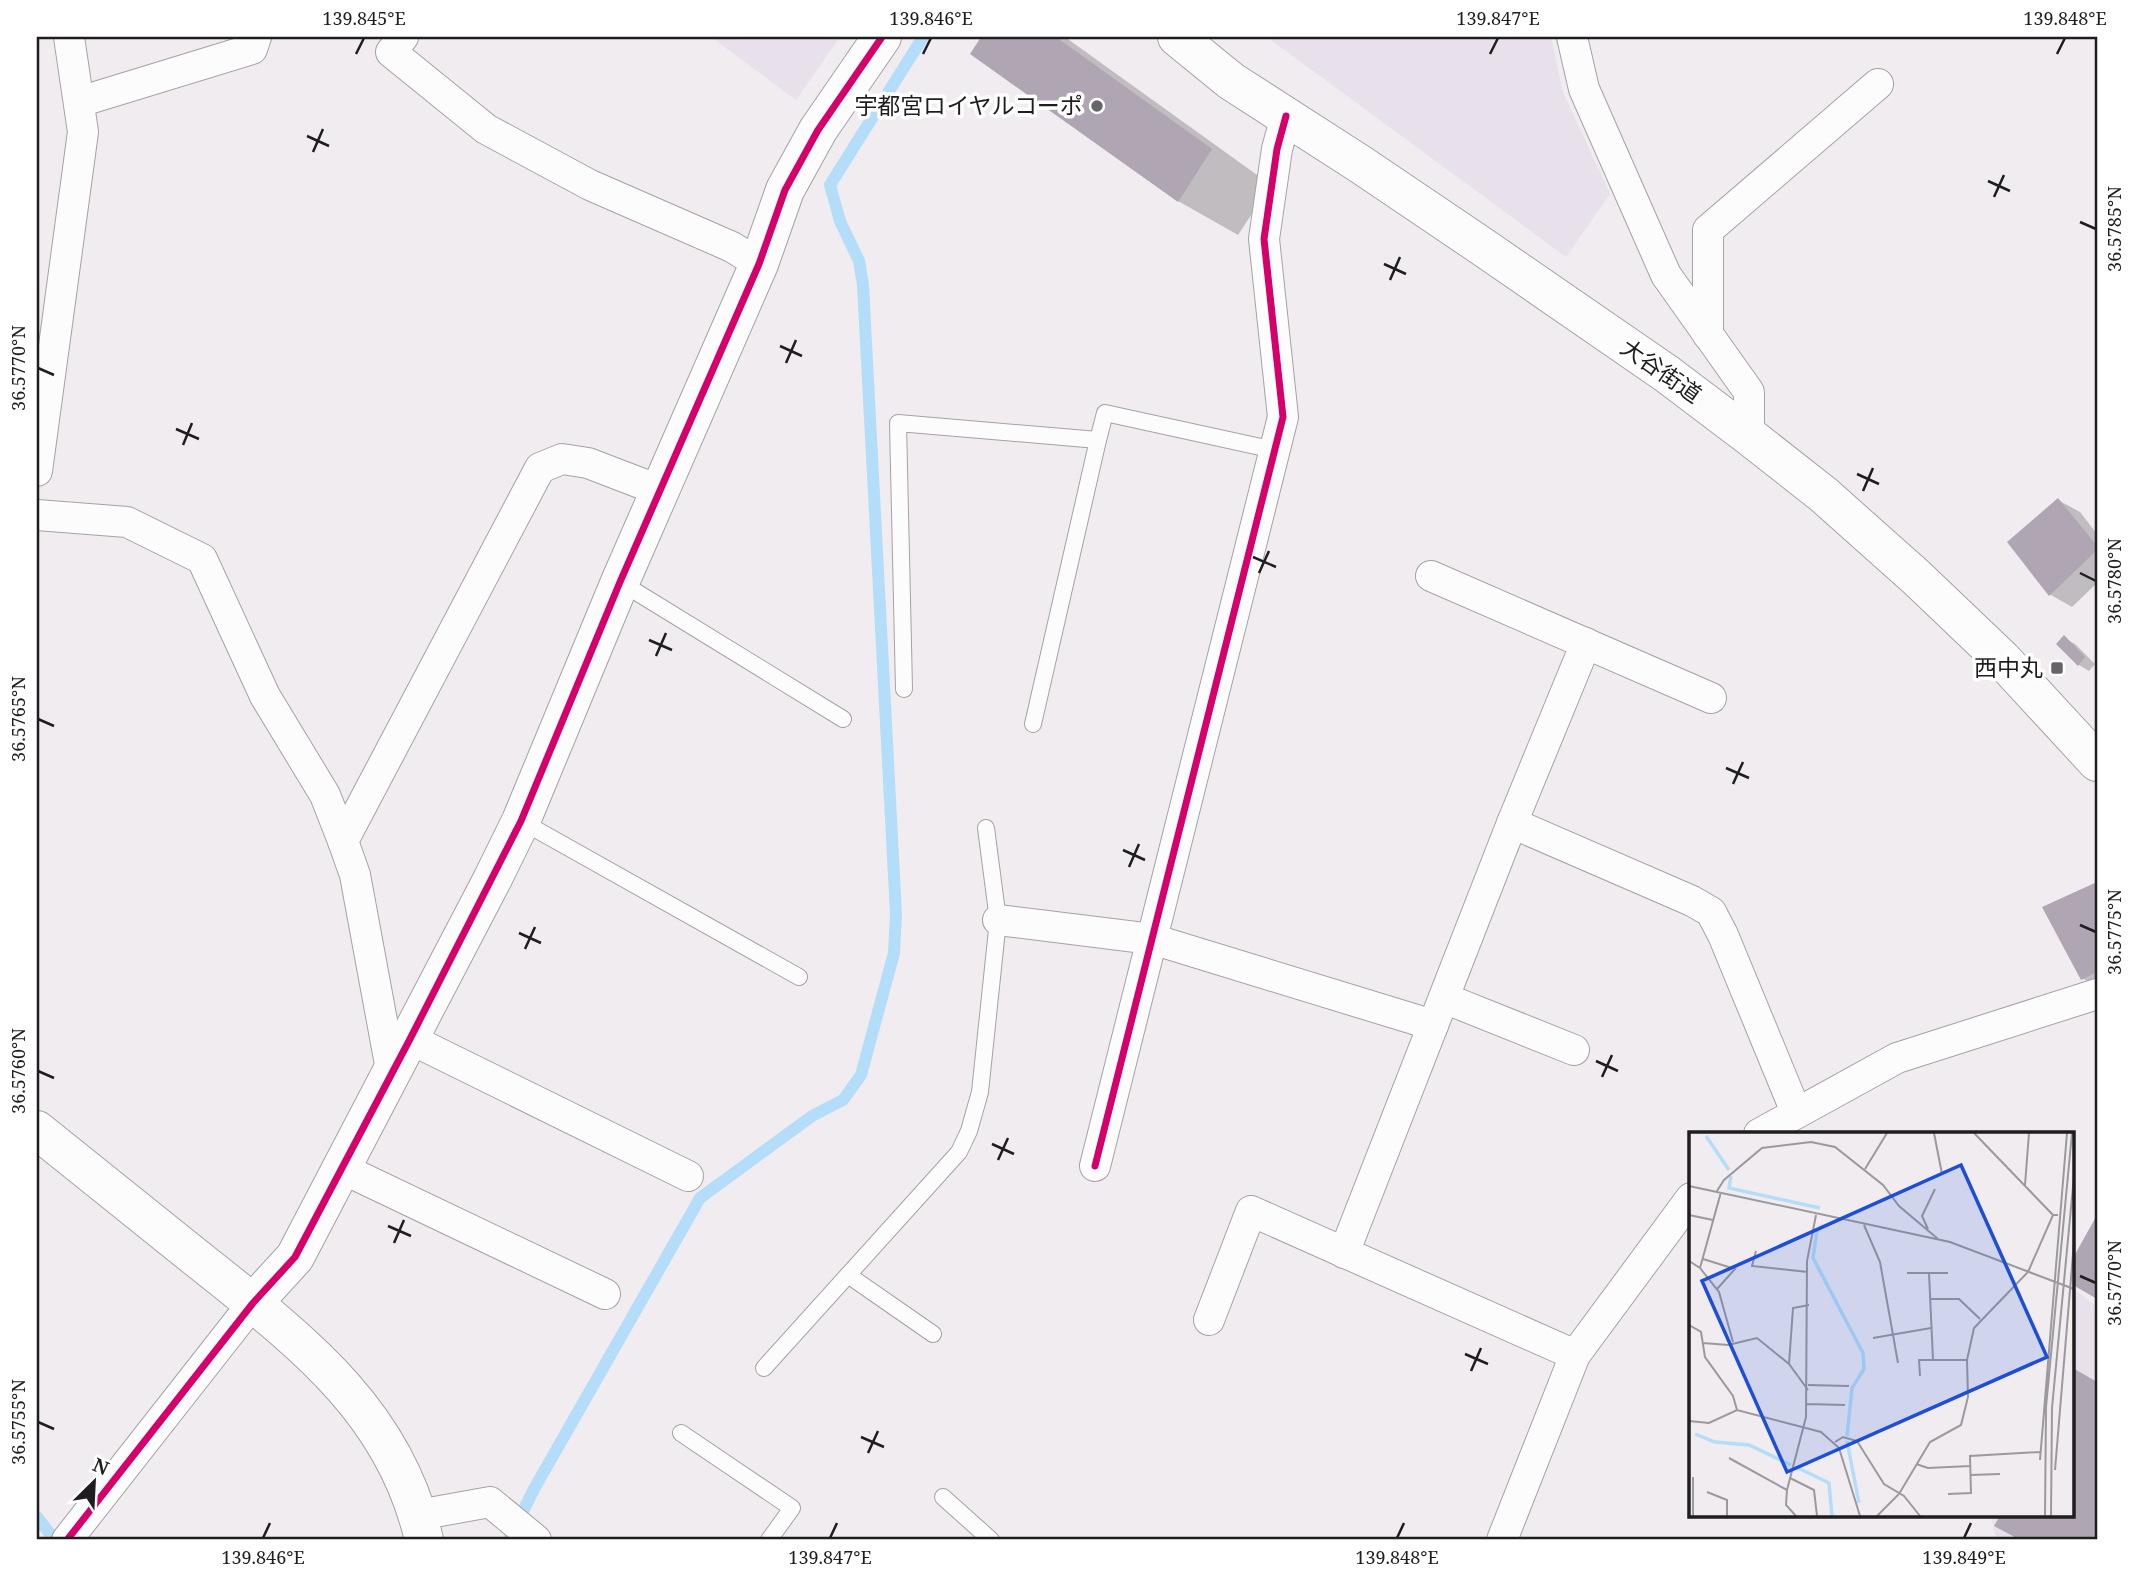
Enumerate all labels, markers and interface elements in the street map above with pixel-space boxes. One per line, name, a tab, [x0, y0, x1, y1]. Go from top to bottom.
text: 139.845°E	[322, 6, 406, 30]
text: 139.846°E	[889, 6, 973, 30]
text: 139.847°E	[1456, 6, 1540, 30]
text: 139.848°E	[2023, 6, 2107, 30]
place label: 宇都宮ロイヤルコーポ	[854, 89, 1083, 121]
marker: 宇都宮ロイヤルコーポ	[1089, 98, 1105, 114]
text: 36.5785°N	[2102, 186, 2126, 272]
text: 36.5770°N	[6, 325, 30, 411]
street label: 大谷街道	[1615, 331, 1708, 410]
text: 36.5780°N	[2102, 538, 2126, 624]
place label: 西中丸	[1974, 651, 2043, 683]
marker: 西中丸	[2049, 660, 2065, 676]
text: 36.5765°N	[6, 676, 30, 762]
text: 36.5775°N	[2102, 889, 2126, 975]
text: 36.5760°N	[6, 1028, 30, 1114]
inset map	[1689, 1132, 2074, 1518]
text: 36.5770°N	[2102, 1240, 2126, 1326]
text: 36.5755°N	[6, 1379, 30, 1465]
north arrow	[60, 1448, 130, 1518]
text: N	[89, 1452, 113, 1481]
text: 139.846°E	[221, 1545, 305, 1569]
text: 139.847°E	[788, 1545, 872, 1569]
text: 139.848°E	[1355, 1545, 1439, 1569]
text: 139.849°E	[1922, 1545, 2006, 1569]

